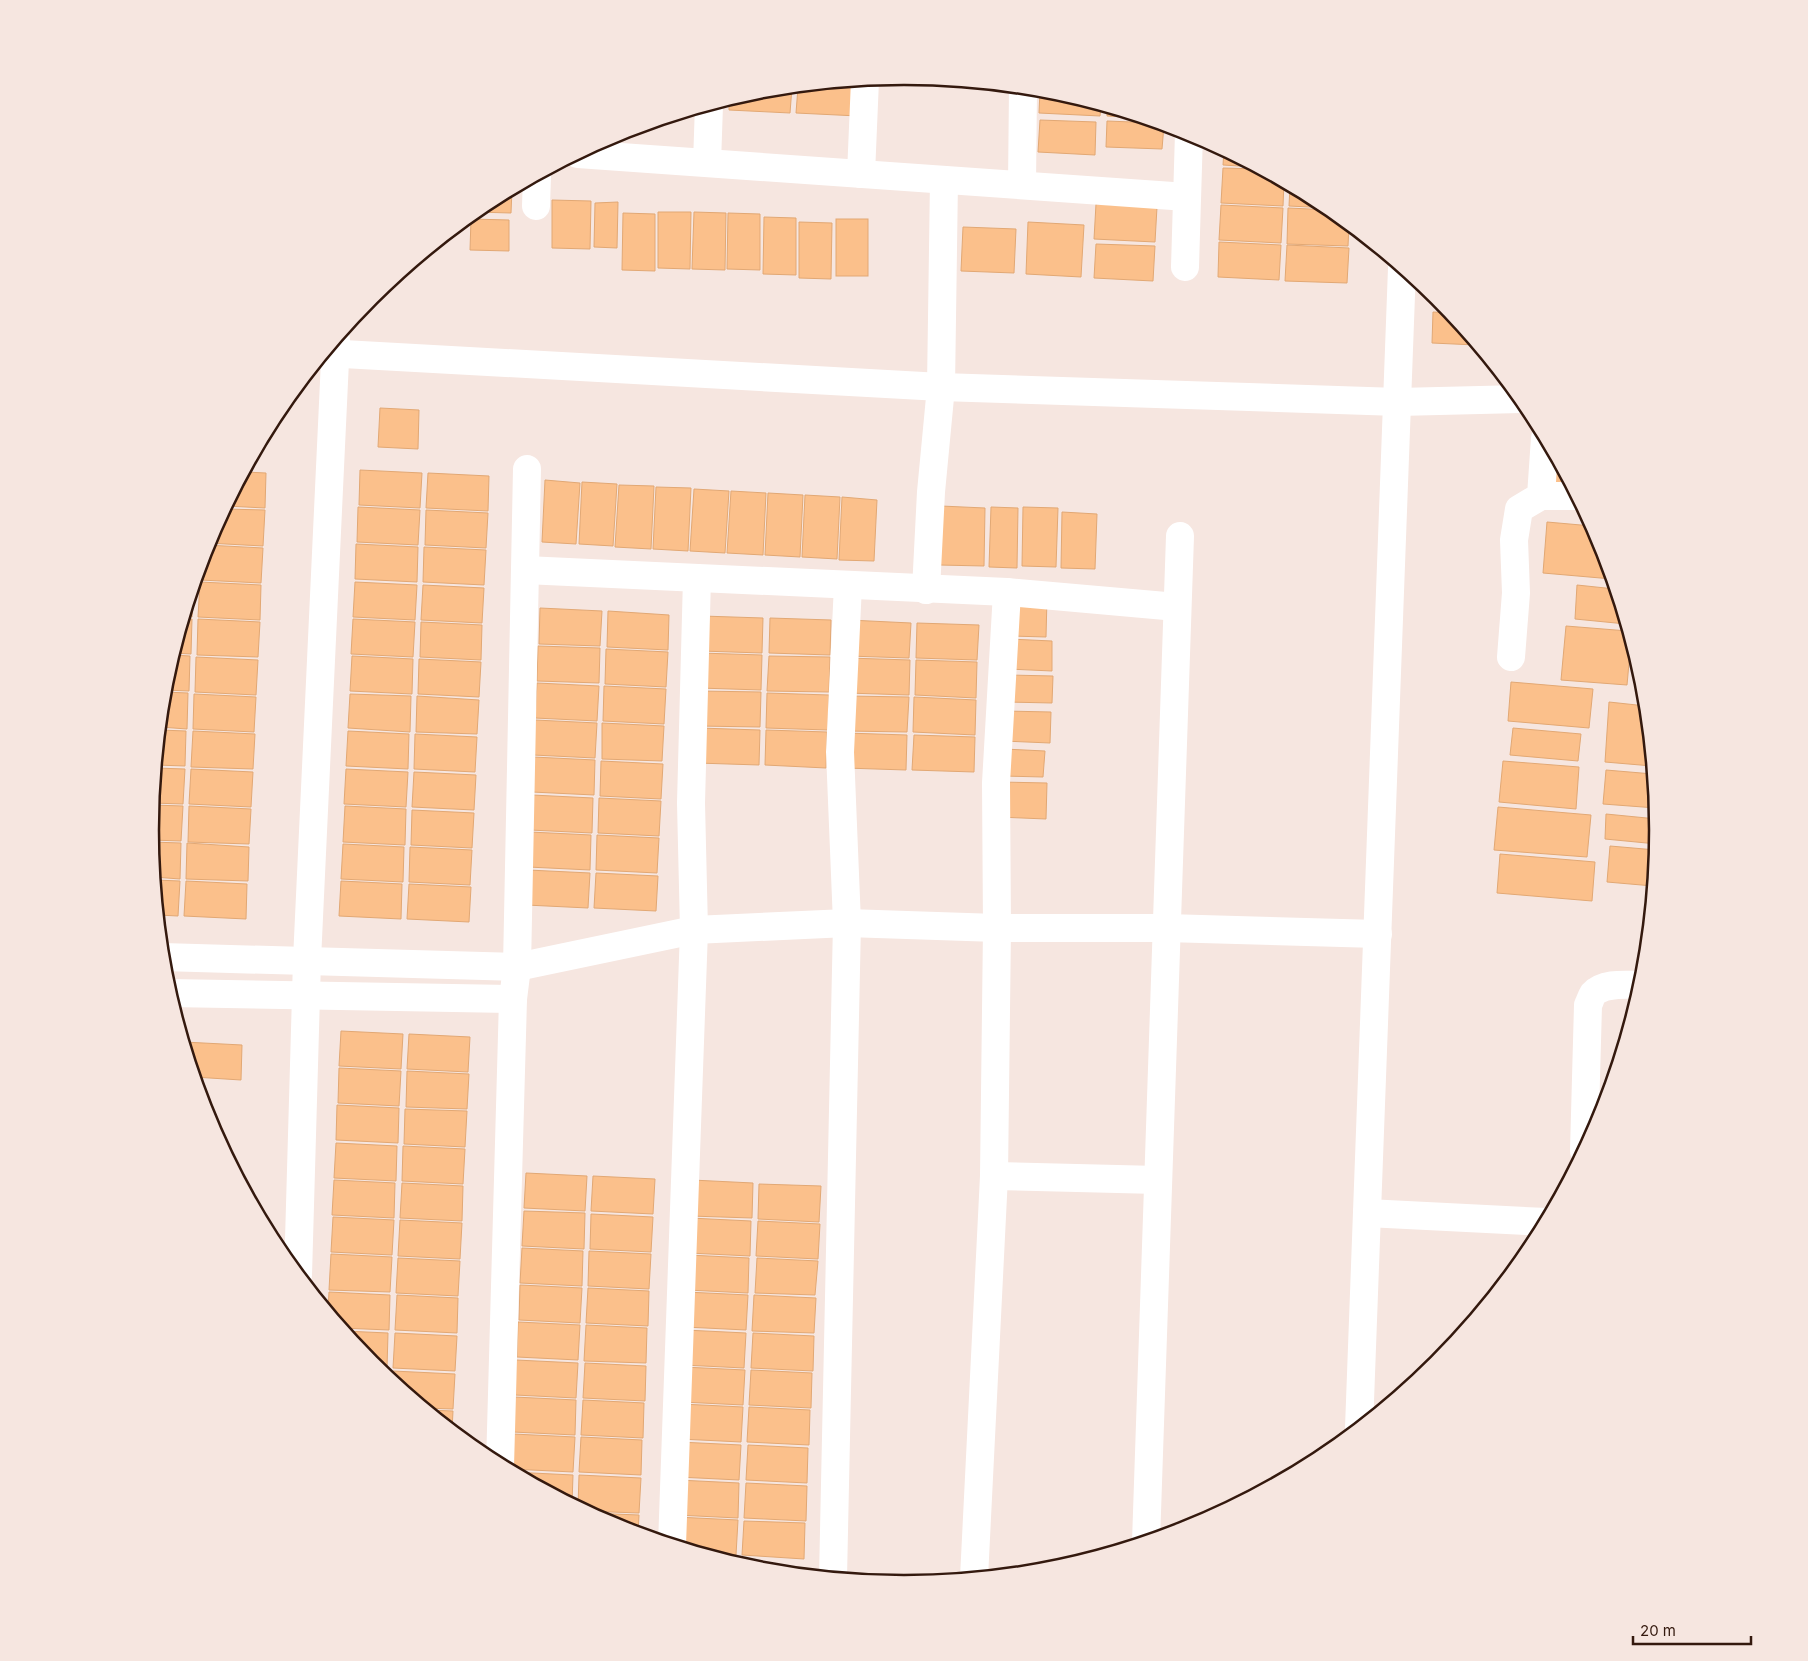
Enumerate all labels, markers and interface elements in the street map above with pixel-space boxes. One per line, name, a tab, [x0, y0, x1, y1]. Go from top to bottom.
scale bar	[1633, 1614, 1750, 1646]
text: 20 m	[1640, 1621, 1676, 1640]

